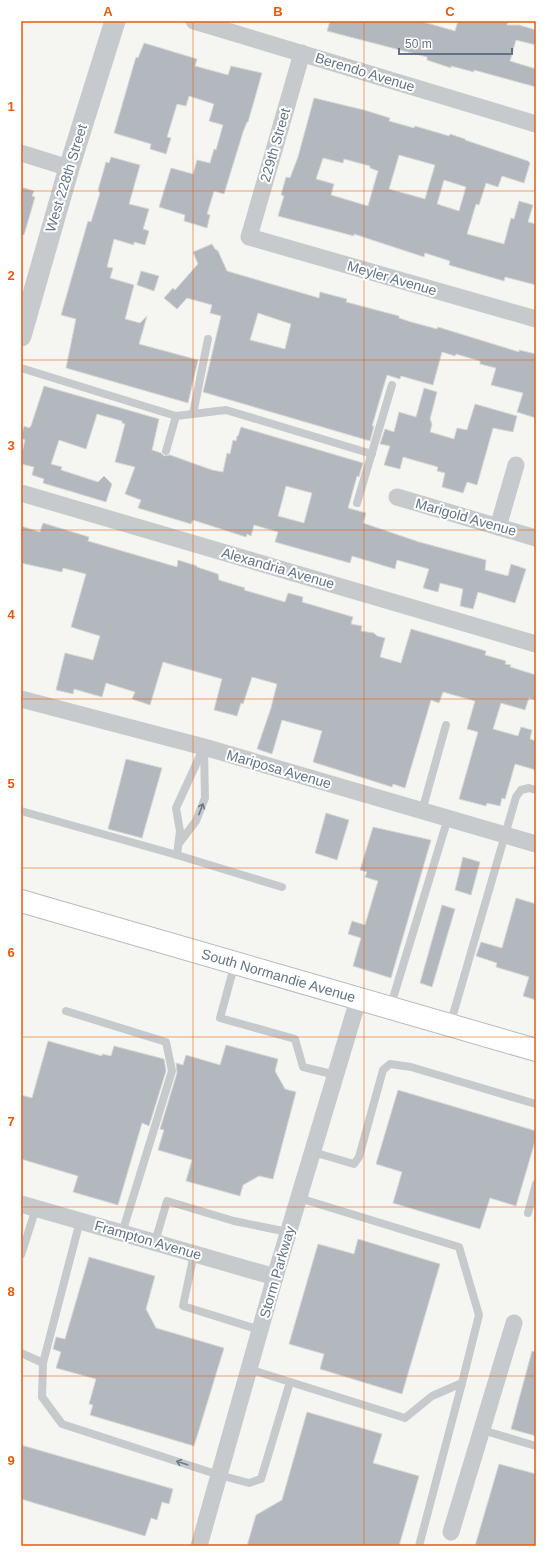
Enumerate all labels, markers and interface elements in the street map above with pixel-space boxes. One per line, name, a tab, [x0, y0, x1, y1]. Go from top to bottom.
text: A	[103, 4, 113, 19]
text: B	[273, 4, 283, 19]
text: C	[445, 4, 455, 19]
scale bar	[399, 30, 512, 56]
text: 50 m	[405, 37, 432, 51]
street label: Berendo Avenue	[313, 49, 417, 95]
text: 1	[7, 99, 15, 114]
street label: 229th Street	[257, 106, 293, 184]
street label: West 228th Street	[42, 122, 90, 234]
street label: Meyler Avenue	[345, 258, 439, 298]
text: 2	[7, 268, 15, 283]
text: 3	[7, 438, 15, 453]
street label: Marigold Avenue	[414, 495, 518, 539]
street label: Alexandria Avenue	[220, 544, 336, 592]
text: 4	[7, 607, 15, 622]
street label: Mariposa Avenue	[225, 746, 333, 792]
text: 5	[7, 776, 15, 791]
one-way arrow	[198, 804, 206, 816]
text: 6	[7, 945, 15, 960]
street label: South Normandie Avenue	[200, 946, 357, 1005]
text: 7	[7, 1114, 15, 1129]
street label: Frampton Avenue	[93, 1217, 203, 1263]
street label: Storm Parkway	[256, 1224, 298, 1320]
text: 8	[7, 1284, 15, 1299]
text: 9	[7, 1453, 15, 1468]
one-way arrow	[175, 1459, 188, 1466]

